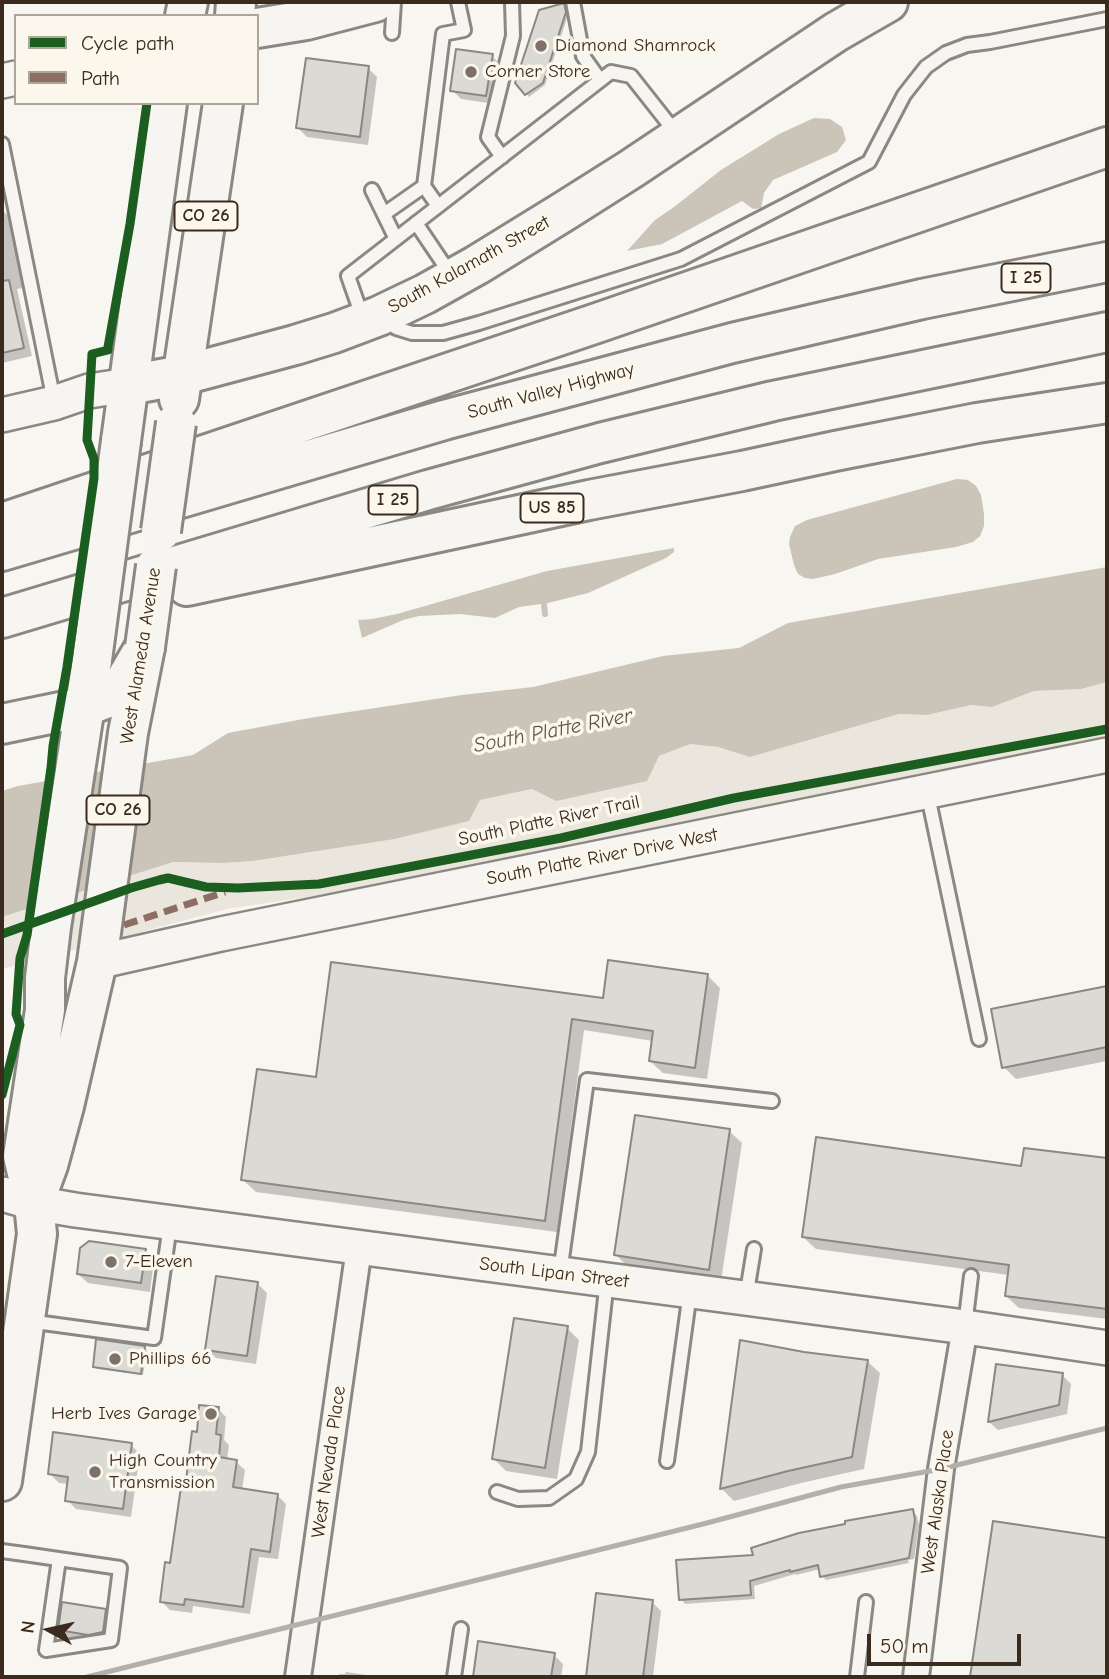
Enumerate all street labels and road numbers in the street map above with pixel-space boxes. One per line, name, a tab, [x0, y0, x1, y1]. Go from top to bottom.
road number: CO 26	[174, 202, 238, 230]
street label: South Kalamath Street	[384, 211, 554, 319]
road number: I 25	[1002, 264, 1050, 292]
street label: South Valley Highway	[465, 358, 637, 424]
road number: I 25	[368, 486, 418, 514]
road number: US 85	[520, 494, 584, 522]
street label: West Alameda Avenue	[116, 566, 166, 746]
street label: South Platte River Trail	[456, 791, 642, 851]
road number: CO 26	[86, 796, 150, 824]
street label: South Platte River Drive West	[485, 823, 719, 891]
street label: South Lipan Street	[478, 1253, 630, 1293]
street label: West Nevada Place	[307, 1385, 351, 1539]
street label: West Alaska Place	[917, 1428, 959, 1576]

